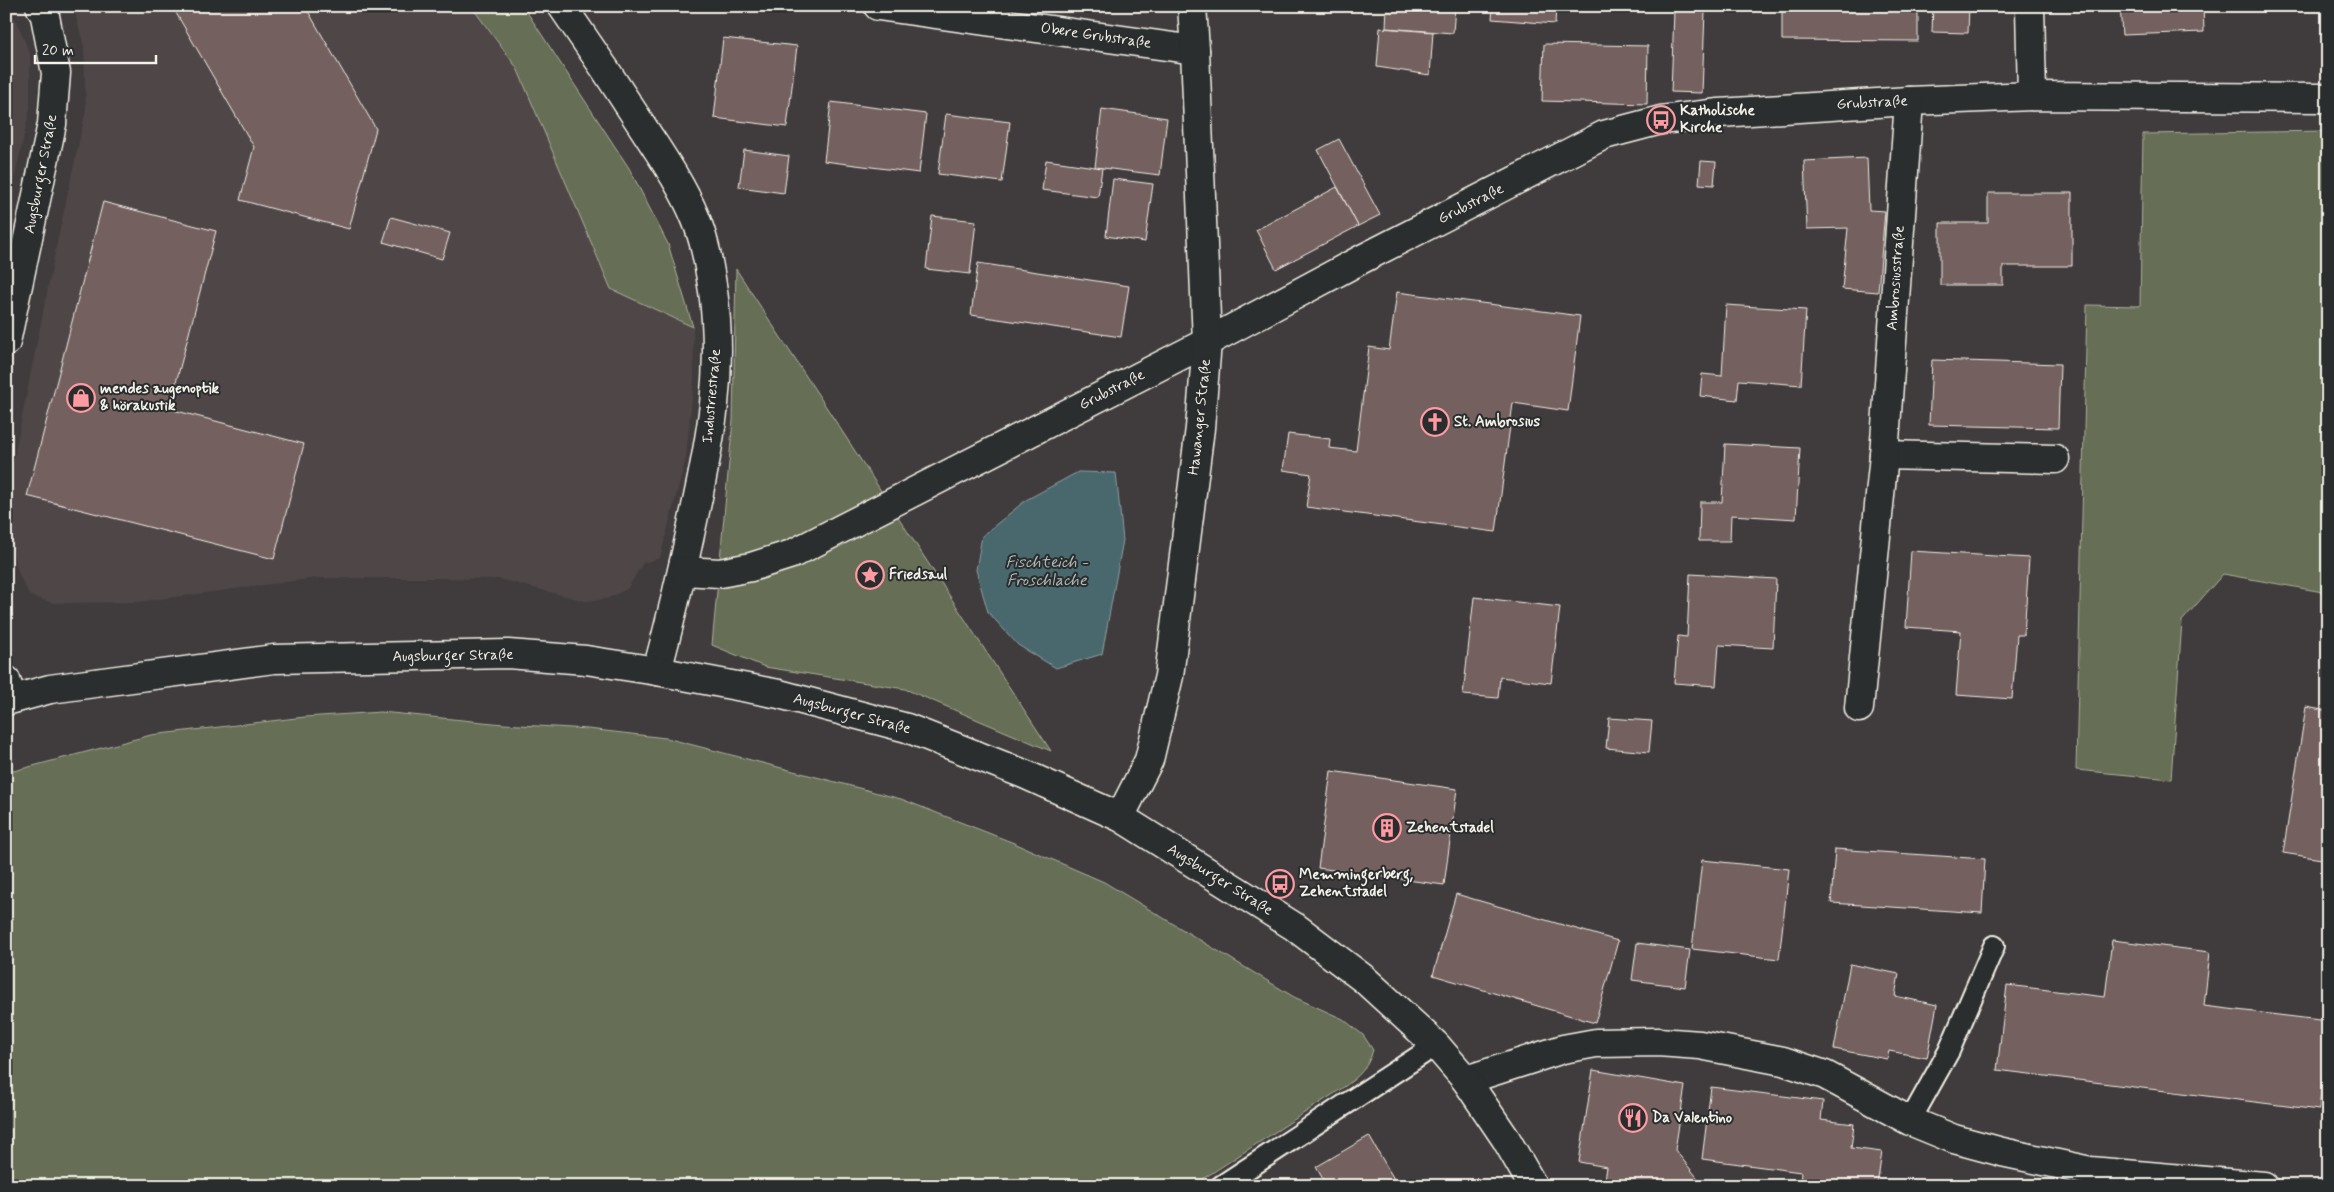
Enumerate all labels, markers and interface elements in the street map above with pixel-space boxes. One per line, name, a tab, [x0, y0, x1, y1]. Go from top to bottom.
street label: Obere Grubstraße	[1039, 18, 1153, 54]
scale bar	[35, 32, 156, 64]
text: 20 m	[42, 41, 74, 61]
street label: Grubstraße	[1836, 91, 1908, 115]
place label: Katholische Kirche	[1680, 101, 1755, 138]
bus stop icon: Katholische Kirche	[1646, 105, 1676, 135]
street label: Augsburger Straße	[20, 113, 63, 236]
street label: Grubstraße	[1435, 179, 1507, 229]
street label: Ambrosiusstraße	[1882, 225, 1910, 331]
street label: Industriestraße	[698, 348, 726, 444]
street label: Hawanger Straße	[1184, 358, 1216, 476]
street label: Grubstraße	[1076, 365, 1148, 415]
place label: mendes augenoptik & hörakustik	[100, 379, 219, 416]
shop icon: mendes augenoptik & hörakustik	[66, 383, 96, 413]
church icon: St. Ambrosius	[1420, 407, 1450, 437]
place label: St. Ambrosius	[1454, 412, 1541, 432]
water label: Fischteich - Froschlache	[1006, 552, 1089, 591]
place icon: Friedsaul	[855, 560, 885, 590]
place label: Friedsaul	[889, 565, 948, 585]
street label: Augsburger Straße	[392, 645, 514, 668]
street label: Augsburger Straße	[791, 689, 913, 740]
building icon: Zehentstadel	[1372, 813, 1402, 843]
place label: Zehentstadel	[1406, 818, 1494, 838]
street label: Augsburger Straße	[1163, 839, 1277, 921]
place label: Memmingerberg, Zehentstadel	[1299, 865, 1414, 902]
bus stop icon: Memmingerberg, Zehentstadel	[1265, 869, 1295, 899]
restaurant icon: Da Valentino	[1618, 1103, 1648, 1133]
place label: Da Valentino	[1652, 1108, 1733, 1128]

